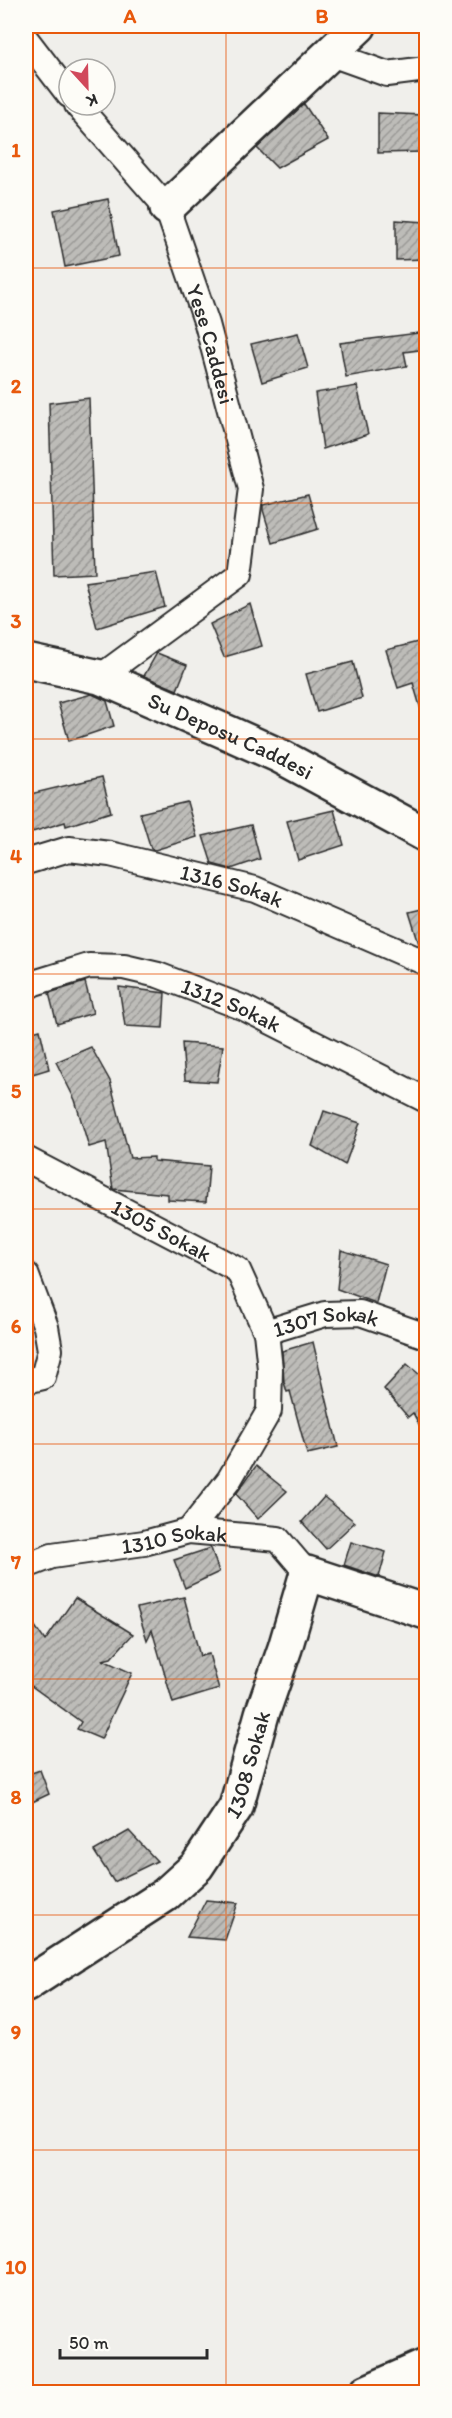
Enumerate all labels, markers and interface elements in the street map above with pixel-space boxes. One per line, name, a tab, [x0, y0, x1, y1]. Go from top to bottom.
text: A	[123, 4, 137, 28]
text: B	[316, 4, 329, 28]
north arrow	[57, 57, 117, 117]
text: K	[83, 90, 101, 111]
text: 1	[11, 138, 21, 162]
street label: Yese Caddesi	[181, 281, 241, 407]
text: 2	[11, 374, 22, 398]
text: 3	[11, 609, 22, 633]
street label: Su Deposu Caddesi	[144, 686, 318, 785]
text: 4	[10, 844, 22, 868]
street label: 1316 Sokak	[178, 858, 288, 913]
street label: 1312 Sokak	[177, 972, 286, 1038]
text: 5	[11, 1079, 22, 1103]
street label: 1305 Sokak	[107, 1193, 216, 1267]
street label: 1307 Sokak	[269, 1299, 383, 1343]
text: 6	[11, 1314, 22, 1338]
street label: 1310 Sokak	[120, 1517, 229, 1560]
text: 7	[10, 1550, 21, 1574]
street label: 1308 Sokak	[219, 1708, 276, 1823]
text: 8	[11, 1785, 22, 1809]
text: 9	[11, 2020, 21, 2044]
text: 10	[5, 2255, 27, 2279]
scale bar	[60, 2322, 207, 2360]
text: 50 m	[69, 2332, 109, 2354]

